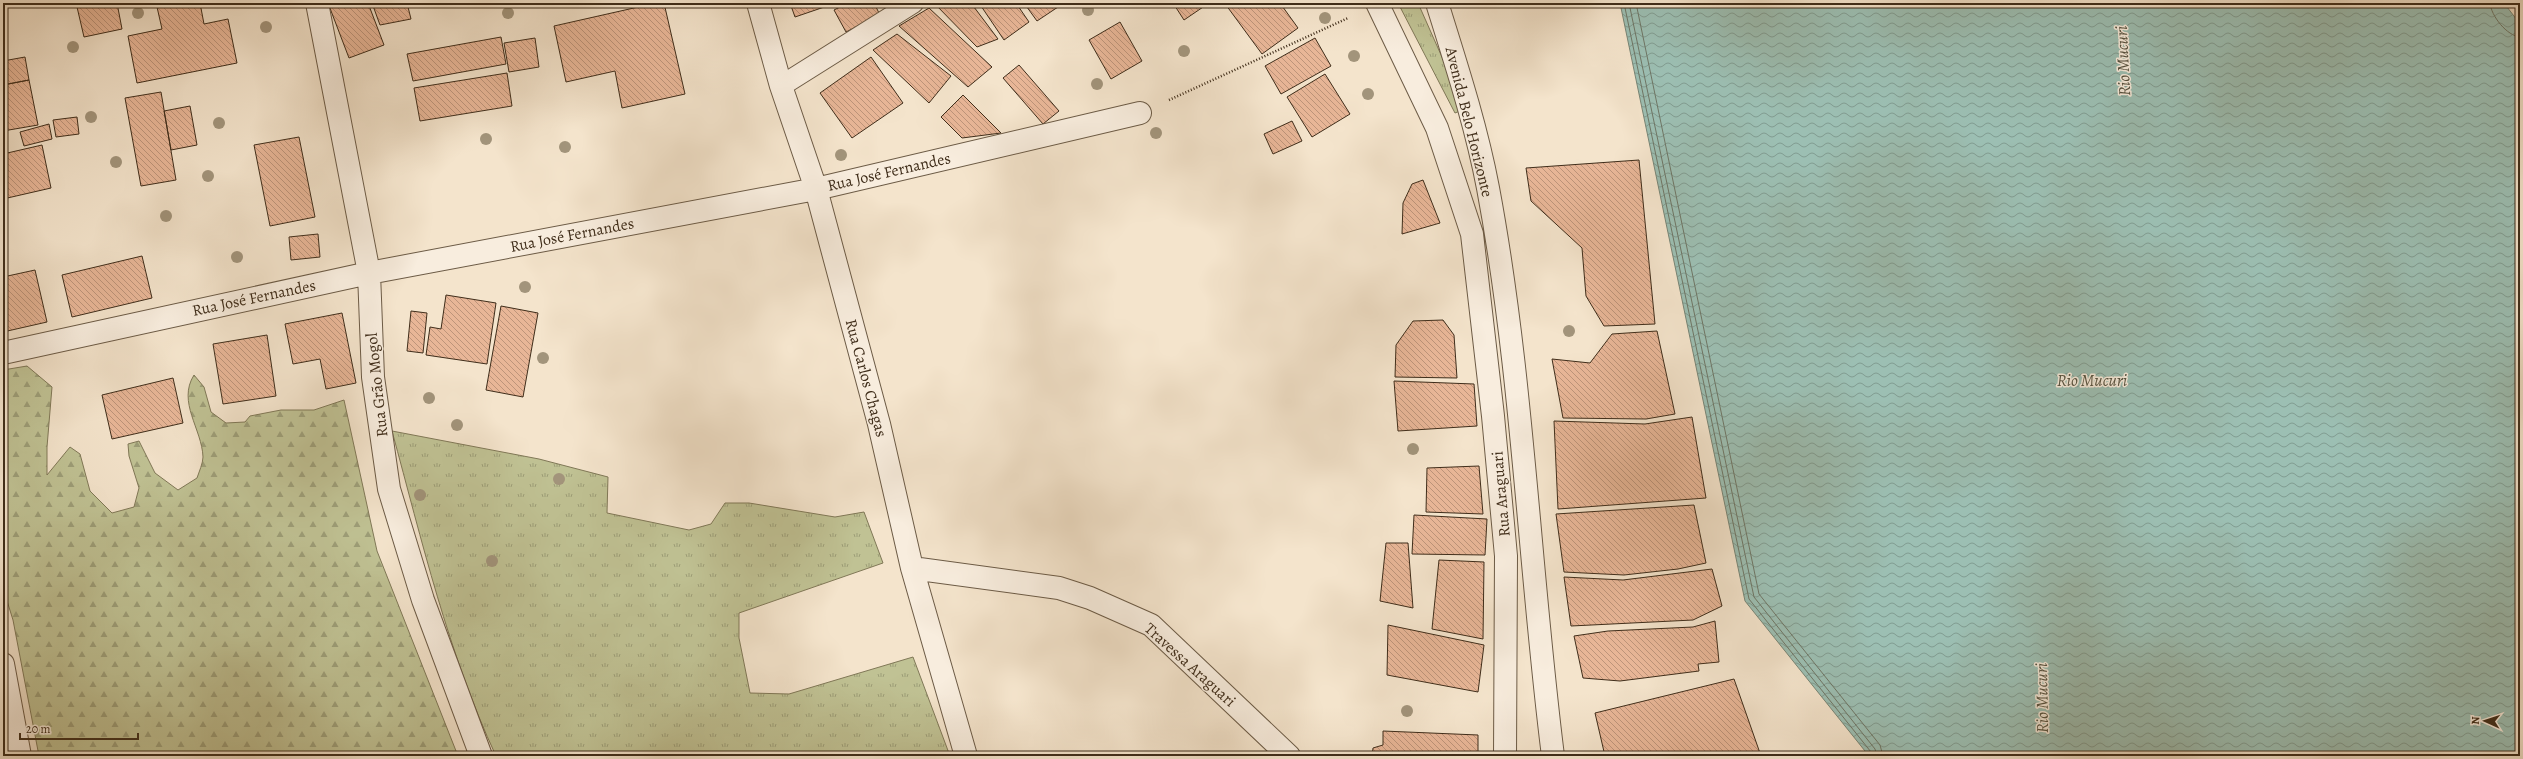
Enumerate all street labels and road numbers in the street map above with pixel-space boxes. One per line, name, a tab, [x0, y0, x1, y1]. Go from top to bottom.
street label: Avenida Belo Horizonte	[1439, 44, 1498, 199]
street label: Rua José Fernandes	[825, 147, 953, 197]
street label: Rua José Fernandes	[508, 212, 636, 258]
street label: Rua José Fernandes	[190, 274, 318, 322]
street label: Rua Carlos Chagas	[840, 317, 892, 439]
street label: Rua Grão Mogol	[361, 332, 393, 438]
street label: Rua Araguari	[1486, 450, 1516, 538]
street label: Travessa Araguari	[1139, 618, 1241, 712]

